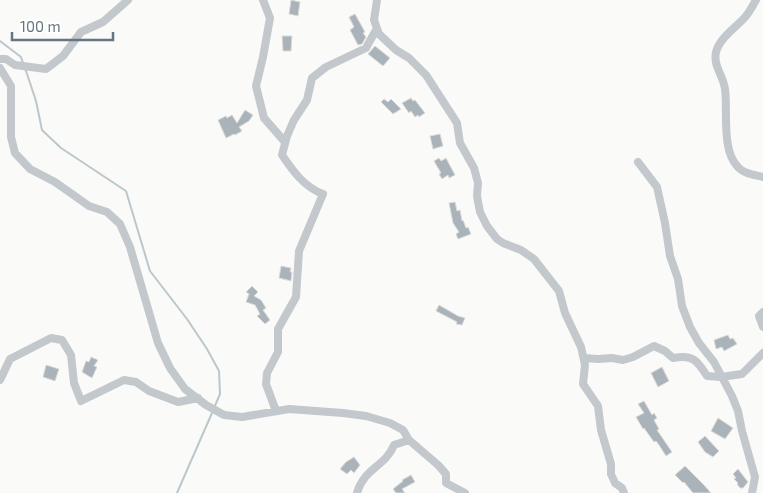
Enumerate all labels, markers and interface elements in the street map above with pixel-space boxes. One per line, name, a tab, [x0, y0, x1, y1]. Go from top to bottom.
scale bar	[12, 10, 114, 42]
text: 100 m	[20, 17, 61, 35]

